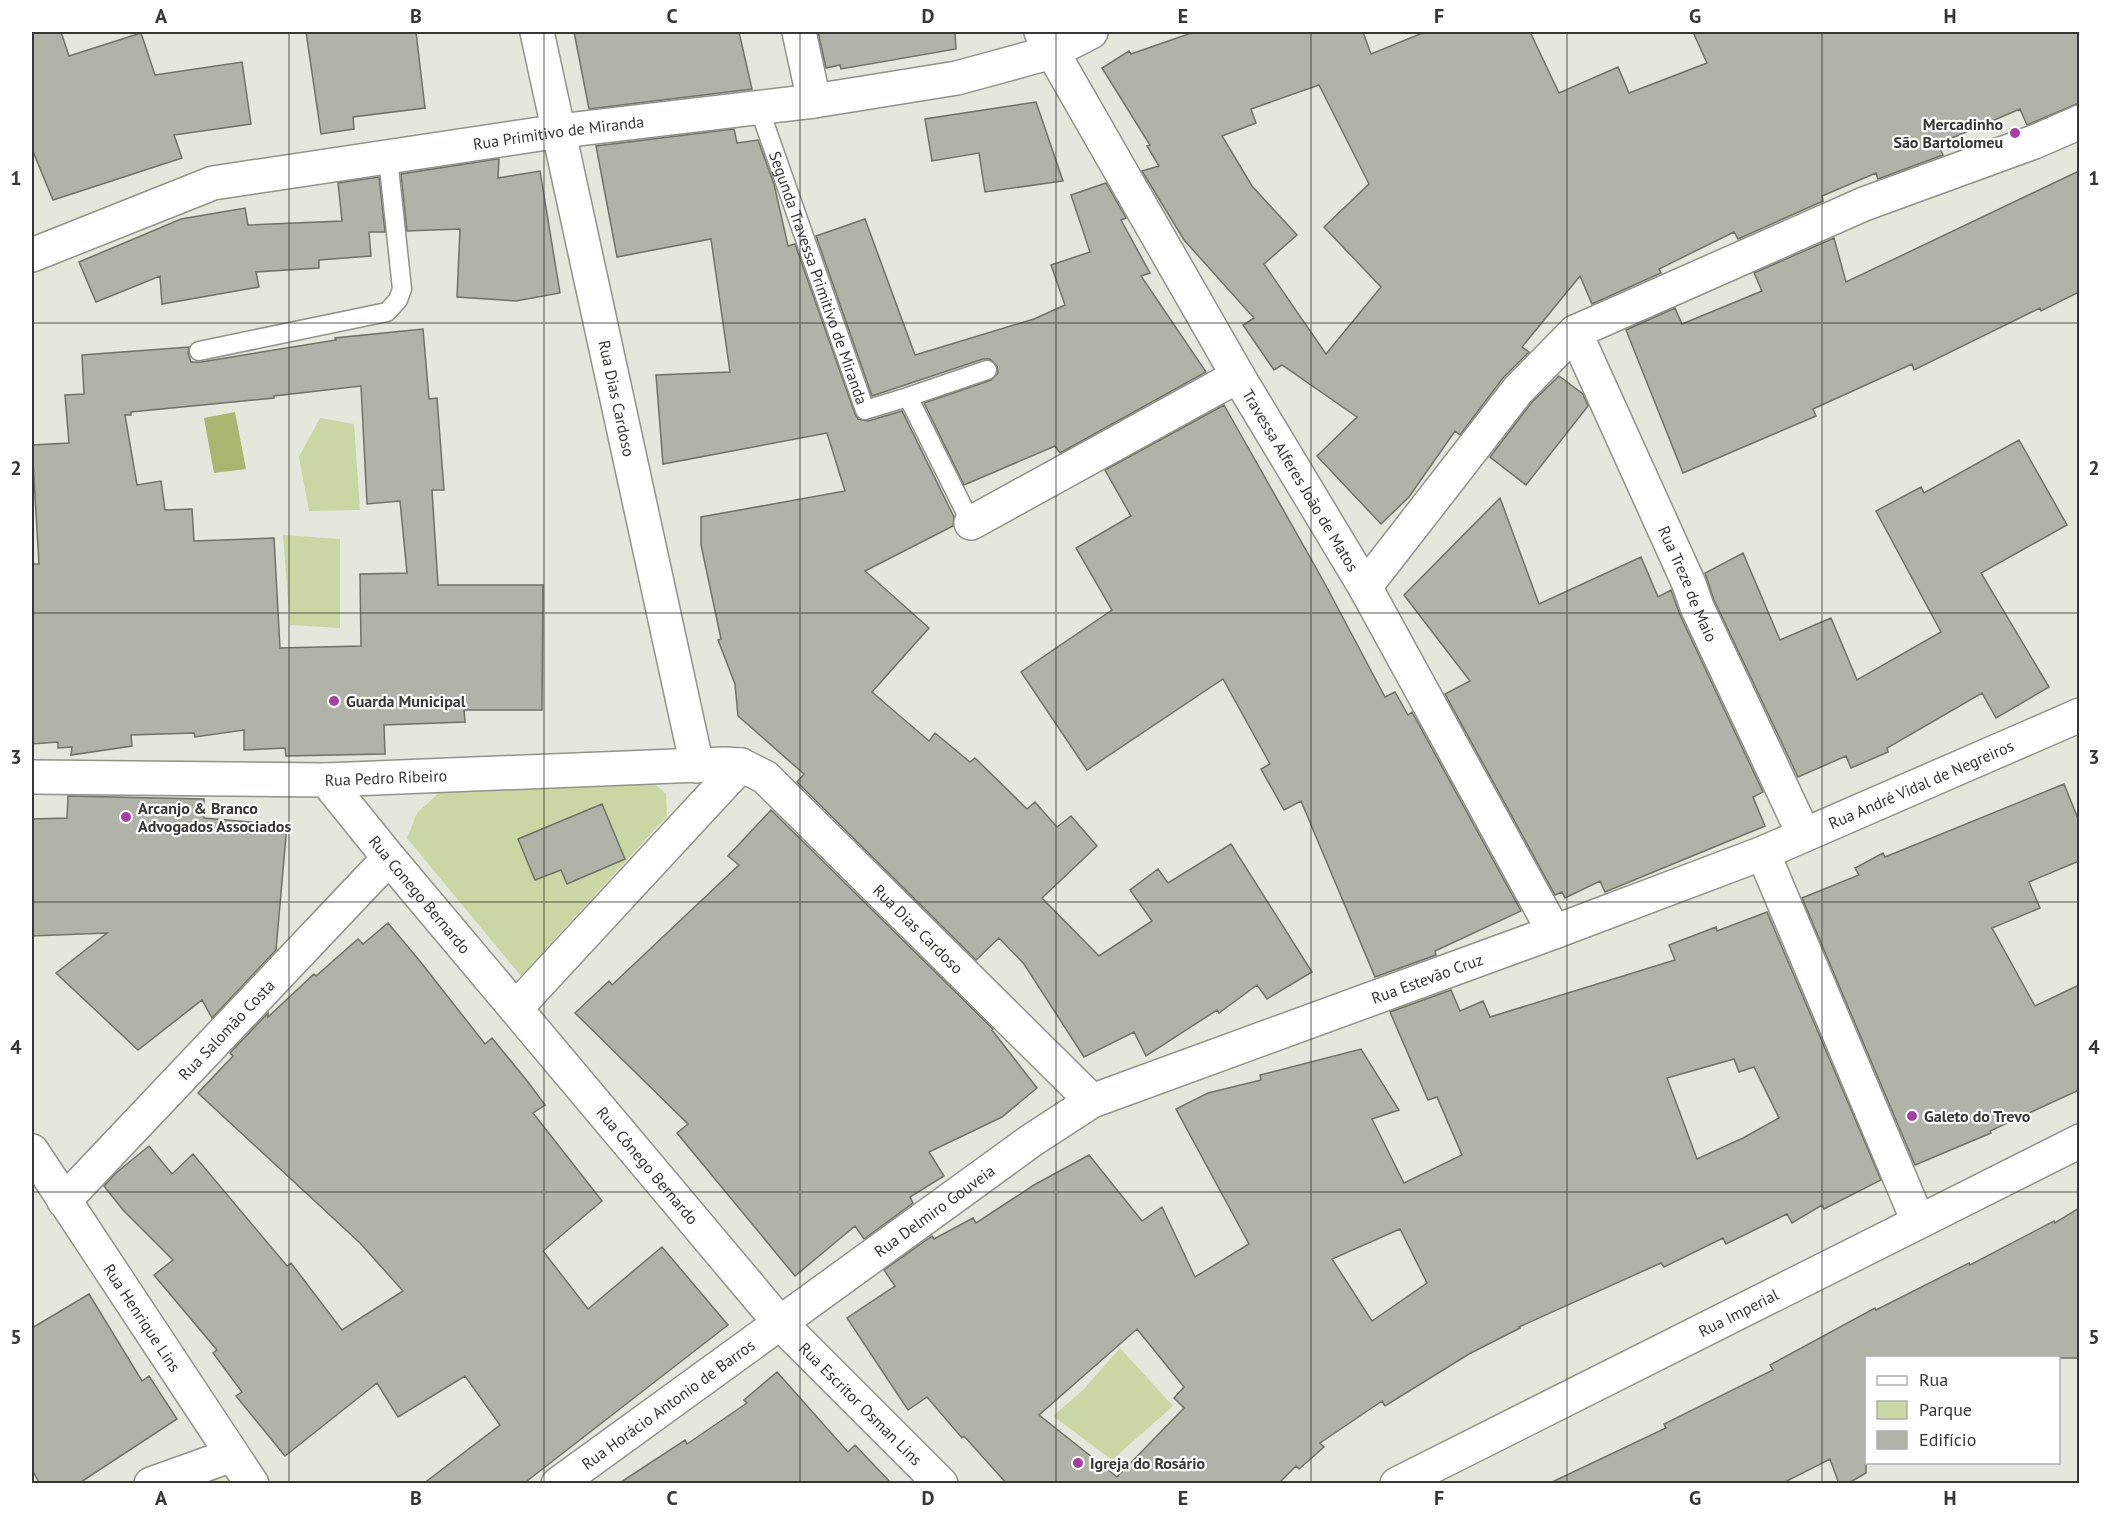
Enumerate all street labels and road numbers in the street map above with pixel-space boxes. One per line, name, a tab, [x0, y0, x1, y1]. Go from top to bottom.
street label: Rua Primitivo de Miranda	[472, 111, 645, 154]
street label: Segunda Travessa Primitivo de Miranda	[765, 149, 872, 407]
street label: Rua Dias Cardoso	[594, 338, 639, 459]
street label: Travessa Alferes João de Matos	[1238, 385, 1363, 575]
street label: Rua Treze de Maio	[1654, 523, 1722, 645]
street label: Rua André Vidal de Negreiros	[1825, 735, 2017, 833]
street label: Rua Pedro Ribeiro	[324, 765, 448, 790]
street label: Rua Conego Bernardo	[365, 831, 475, 958]
street label: Rua Dias Cardoso	[869, 880, 968, 978]
street label: Rua Estevão Cruz	[1369, 949, 1486, 1008]
street label: Rua Salomão Costa	[174, 975, 279, 1084]
street label: Rua Cônego Bernardo	[592, 1102, 703, 1228]
street label: Rua Delmiro Gouveia	[870, 1160, 999, 1261]
street label: Rua Henrique Lins	[99, 1260, 185, 1376]
street label: Rua Imperial	[1695, 1284, 1782, 1341]
street label: Rua Horácio Antonio de Barros	[578, 1334, 759, 1474]
street label: Rua Escritor Osman Lins	[795, 1338, 927, 1470]

